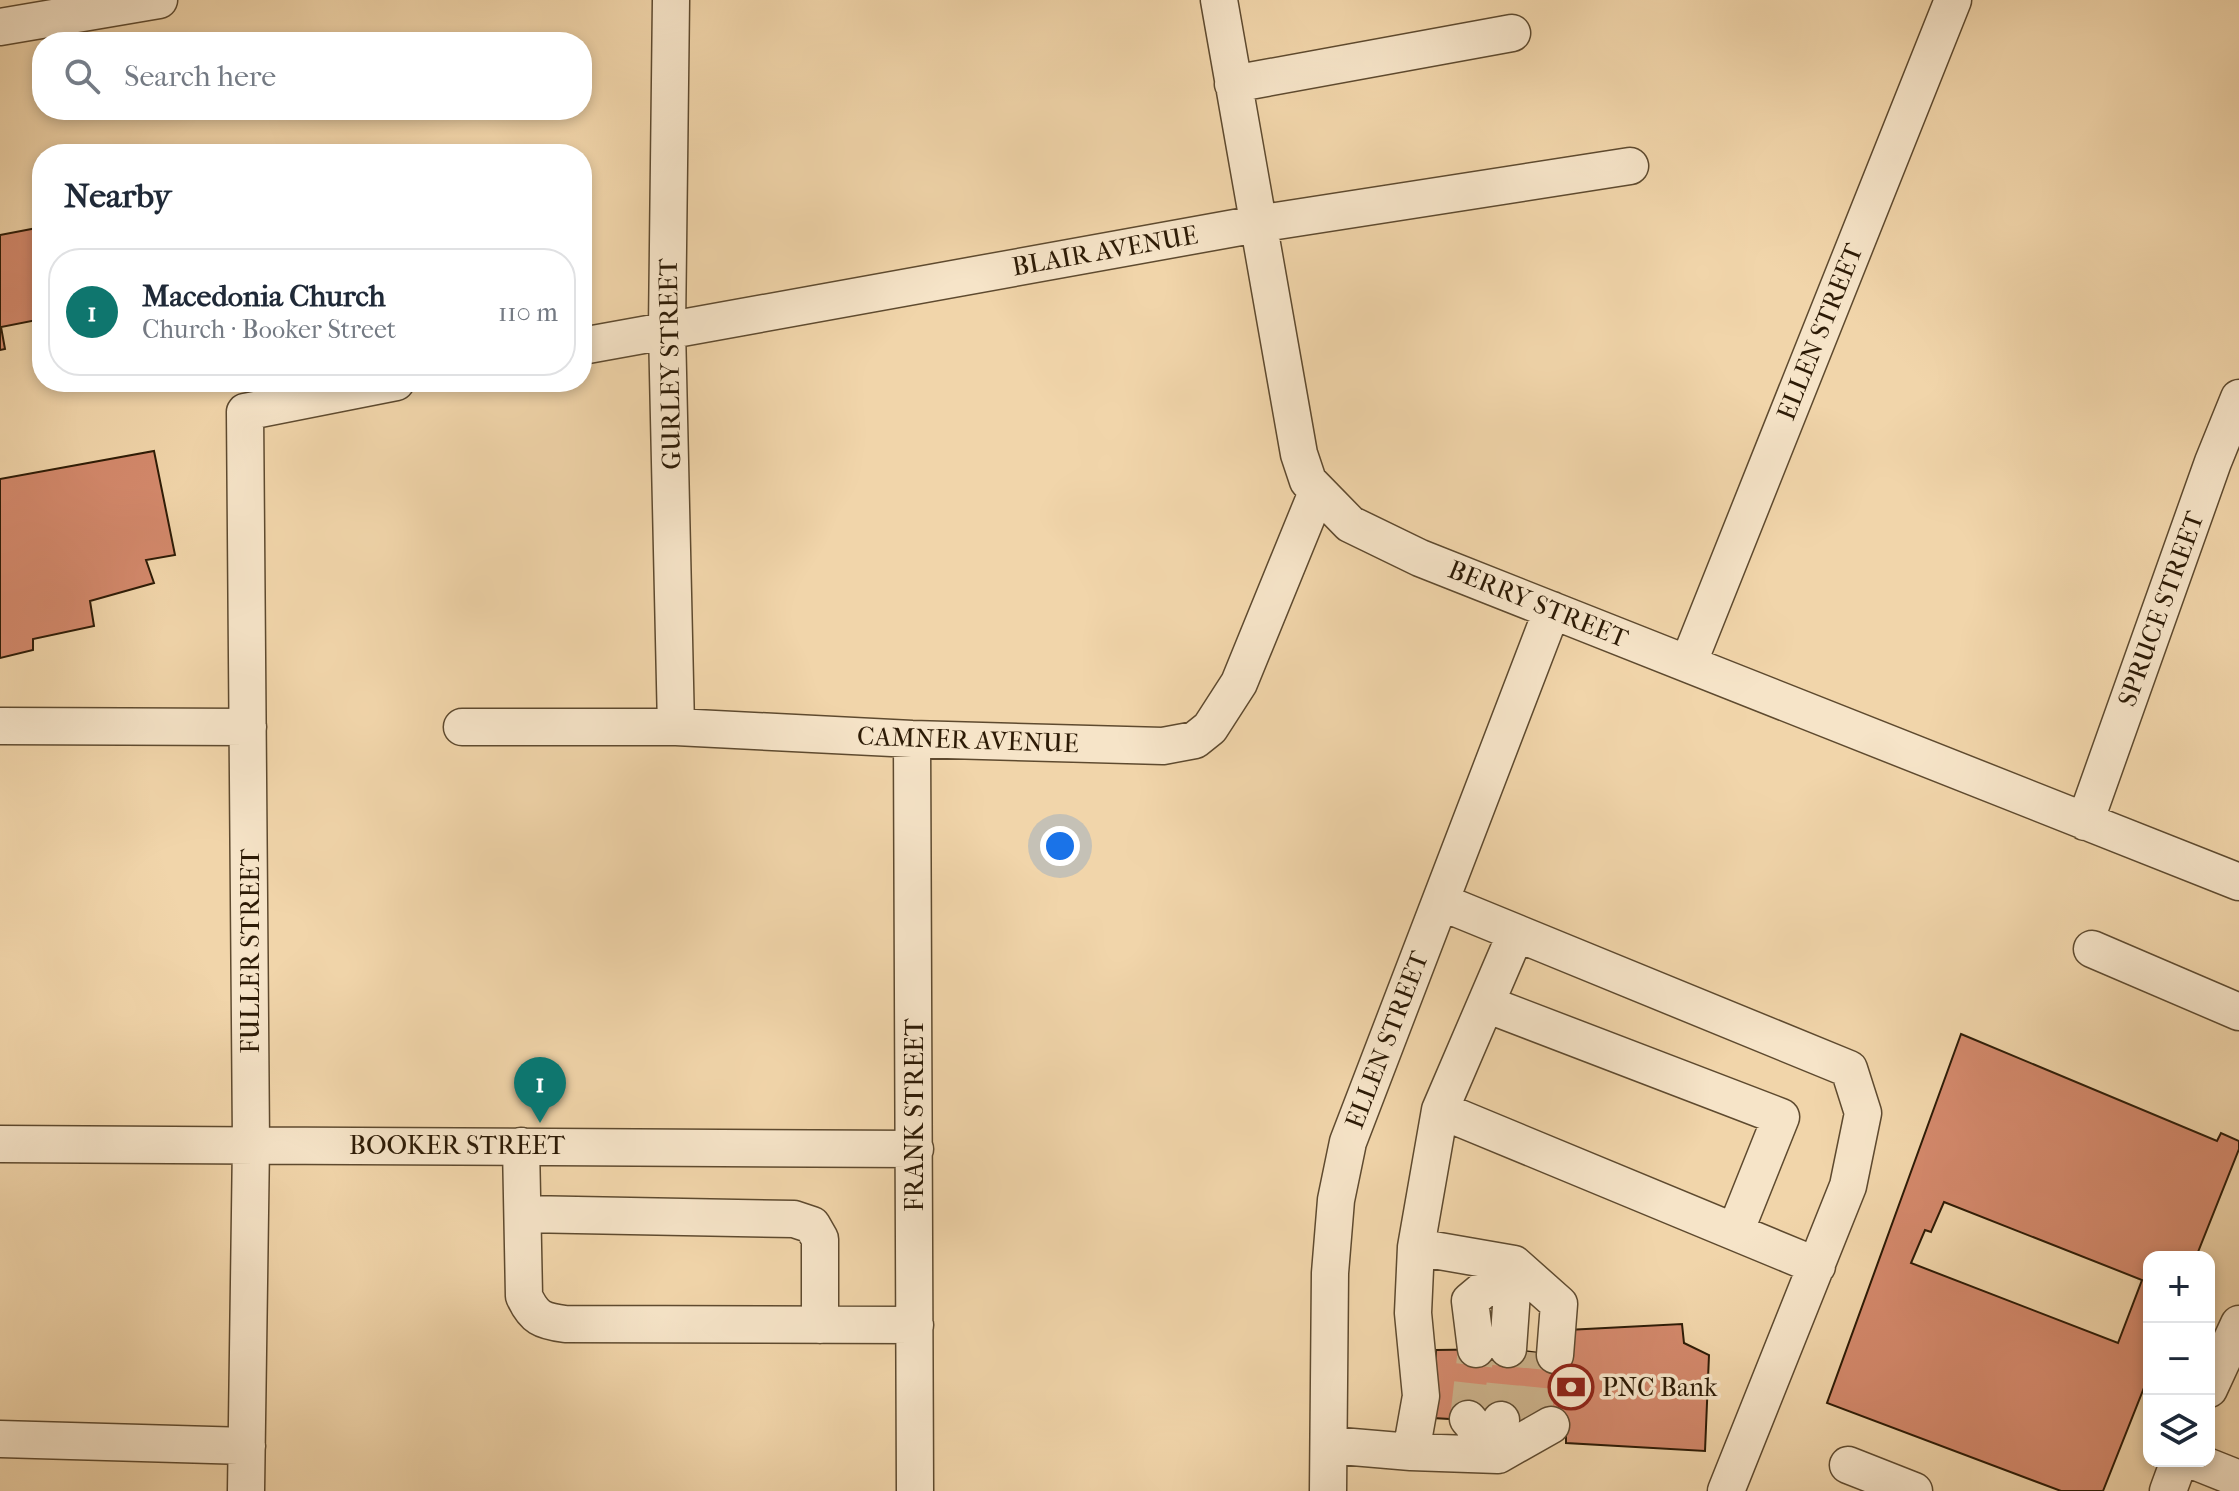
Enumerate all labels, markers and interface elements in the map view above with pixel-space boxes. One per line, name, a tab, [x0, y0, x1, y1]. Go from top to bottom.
search box	[32, 32, 592, 120]
icon: search	[60, 54, 104, 98]
text: Search here	[124, 59, 276, 94]
text: Nearby	[64, 176, 171, 216]
street label: BLAIR AVENUE	[1010, 219, 1200, 283]
street label: ELLEN STREET	[1771, 239, 1870, 425]
street label: GURLEY STREET	[653, 258, 687, 470]
text: Macedonia Church	[142, 279, 386, 314]
text: 1	[87, 297, 97, 328]
text: 110 m	[498, 297, 558, 328]
text: Church · Booker Street	[142, 314, 396, 345]
street label: SPRUCE STREET	[2111, 507, 2211, 711]
street label: BERRY STREET	[1444, 554, 1633, 654]
street label: CAMNER AVENUE	[856, 721, 1080, 759]
your location	[1040, 826, 1080, 866]
street label: FULLER STREET	[235, 848, 266, 1053]
street label: ELLEN STREET	[1339, 947, 1435, 1133]
street label: FRANK STREET	[899, 1018, 930, 1211]
pin: 1	[514, 1057, 566, 1123]
street label: BOOKER STREET	[349, 1130, 565, 1161]
map controls	[2143, 1251, 2215, 1467]
button: +	[2143, 1251, 2215, 1323]
button: −	[2143, 1323, 2215, 1395]
bank icon: PNC Bank	[1547, 1363, 1595, 1411]
place label: PNC Bank	[1602, 1372, 1718, 1403]
button: layers	[2143, 1395, 2215, 1467]

